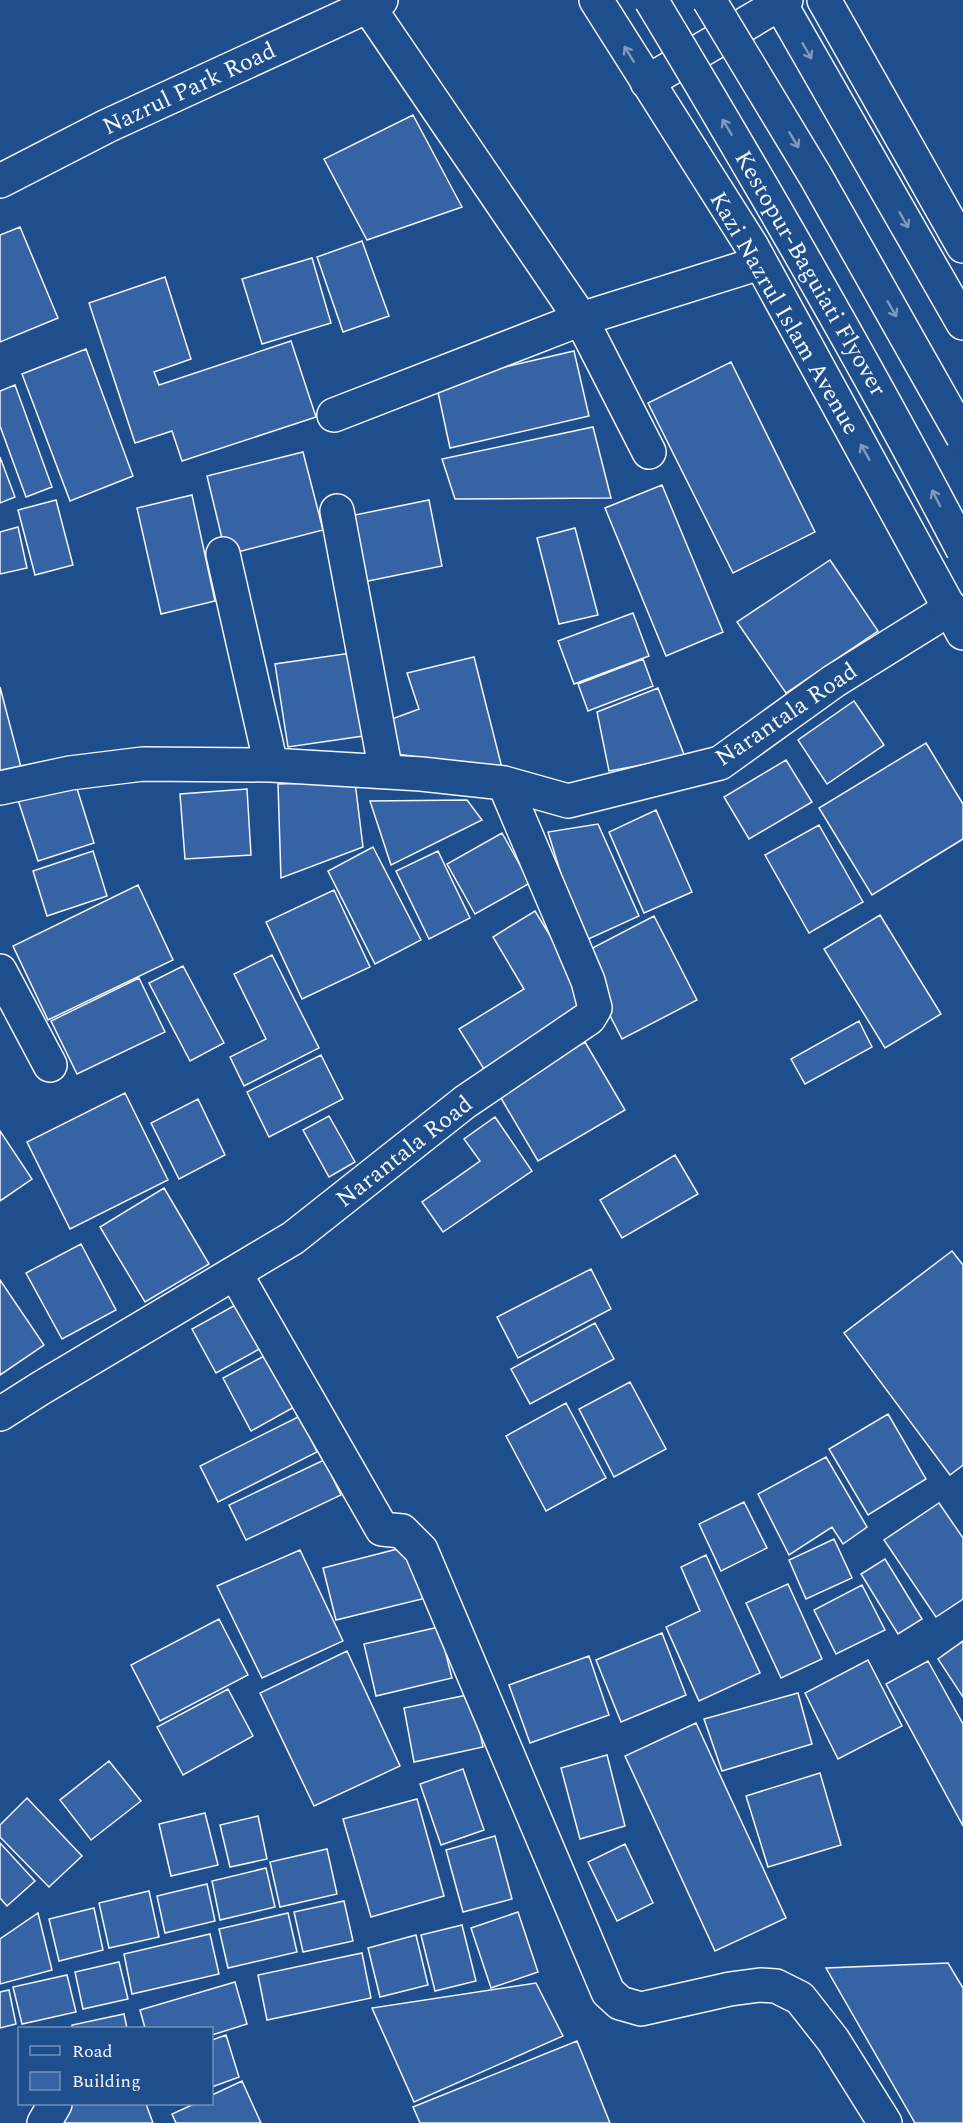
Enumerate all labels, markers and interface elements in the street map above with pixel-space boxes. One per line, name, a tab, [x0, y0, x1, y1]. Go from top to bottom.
street label: Nazrul Park Road	[97, 33, 282, 145]
one-way arrow	[801, 42, 813, 59]
one-way arrow	[623, 46, 635, 63]
one-way arrow	[721, 119, 733, 136]
one-way arrow	[788, 131, 800, 148]
street label: Kestopur-Baguiati Flyover	[725, 144, 895, 403]
street label: Kazi Nazrul Islam Avenue	[700, 185, 869, 442]
one-way arrow	[898, 211, 910, 228]
one-way arrow	[886, 300, 898, 317]
one-way arrow	[859, 444, 871, 461]
one-way arrow	[930, 490, 941, 508]
street label: Narantala Road	[708, 654, 865, 776]
street label: Narantala Road	[328, 1087, 481, 1217]
legend	[18, 2027, 213, 2105]
text: Road	[72, 2038, 113, 2065]
text: Building	[72, 2068, 141, 2095]

